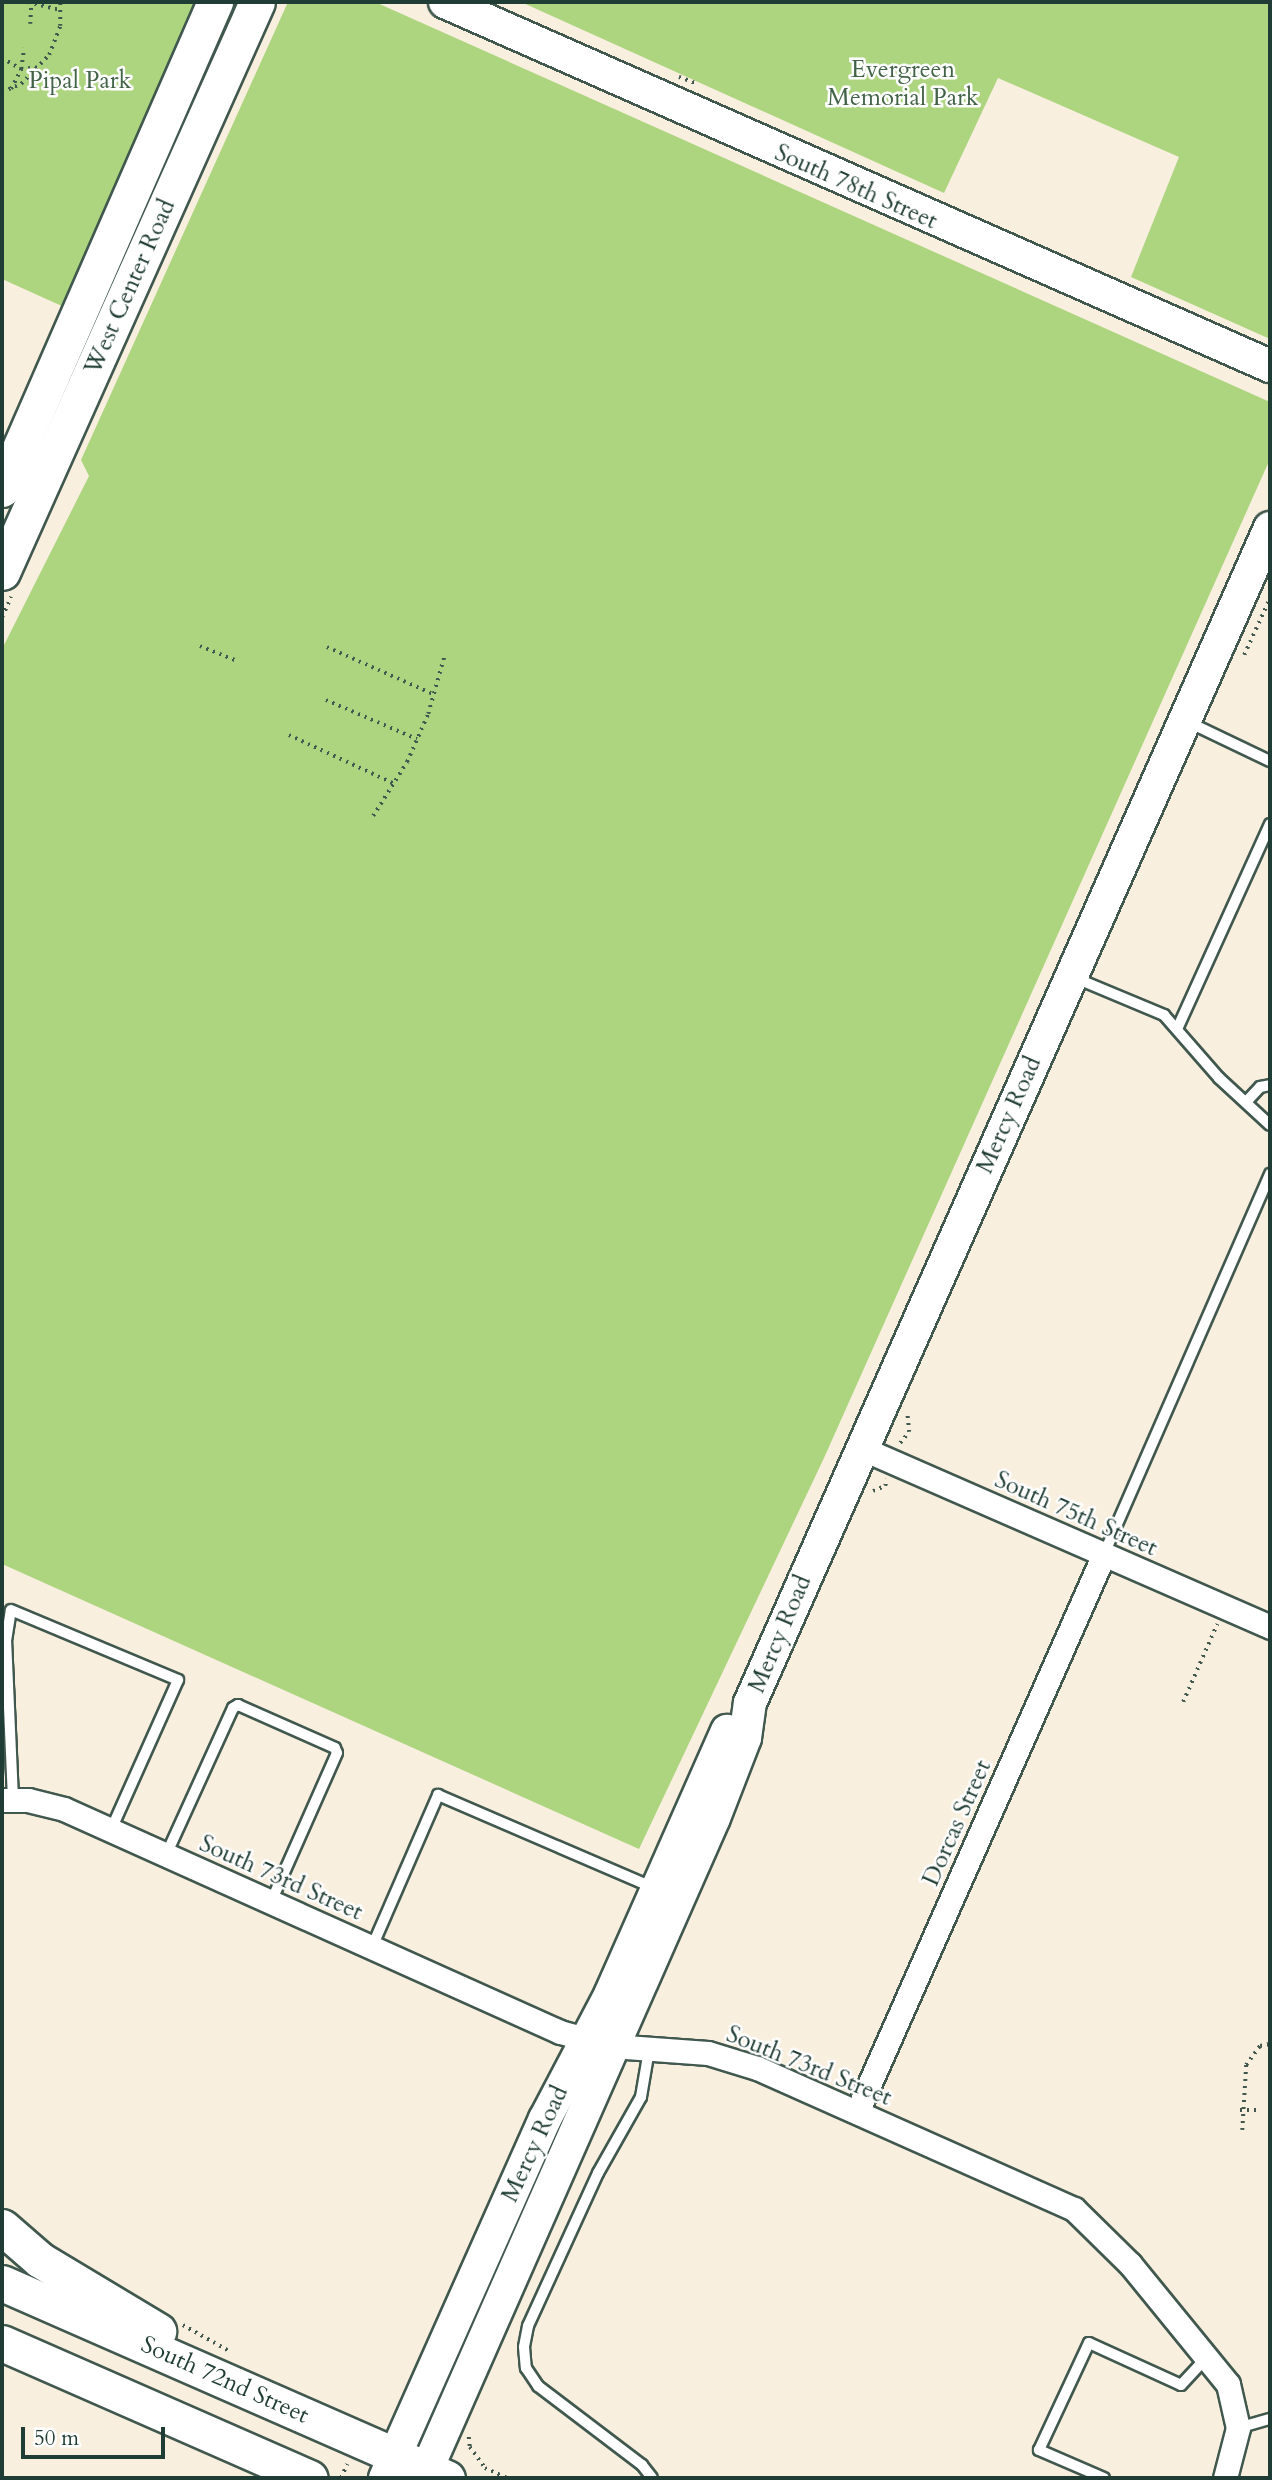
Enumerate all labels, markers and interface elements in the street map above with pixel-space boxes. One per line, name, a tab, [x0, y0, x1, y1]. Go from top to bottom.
park label: Evergreen Memorial Park	[827, 56, 979, 112]
park label: Pipal Park	[29, 67, 131, 95]
street label: South 78th Street	[770, 138, 942, 236]
street label: West Center Road	[78, 195, 182, 379]
street label: Mercy Road	[970, 1052, 1048, 1178]
street label: South 75th Street	[990, 1465, 1162, 1563]
street label: Mercy Road	[742, 1571, 818, 1697]
street label: Dorcas Street	[916, 1756, 998, 1890]
street label: South 73rd Street	[195, 1829, 367, 1927]
street label: South 73rd Street	[722, 2020, 896, 2112]
street label: Mercy Road	[496, 2081, 574, 2207]
street label: South 72nd Street	[137, 2330, 313, 2430]
scale bar	[24, 2414, 168, 2458]
text: 50 m	[34, 2424, 79, 2453]

